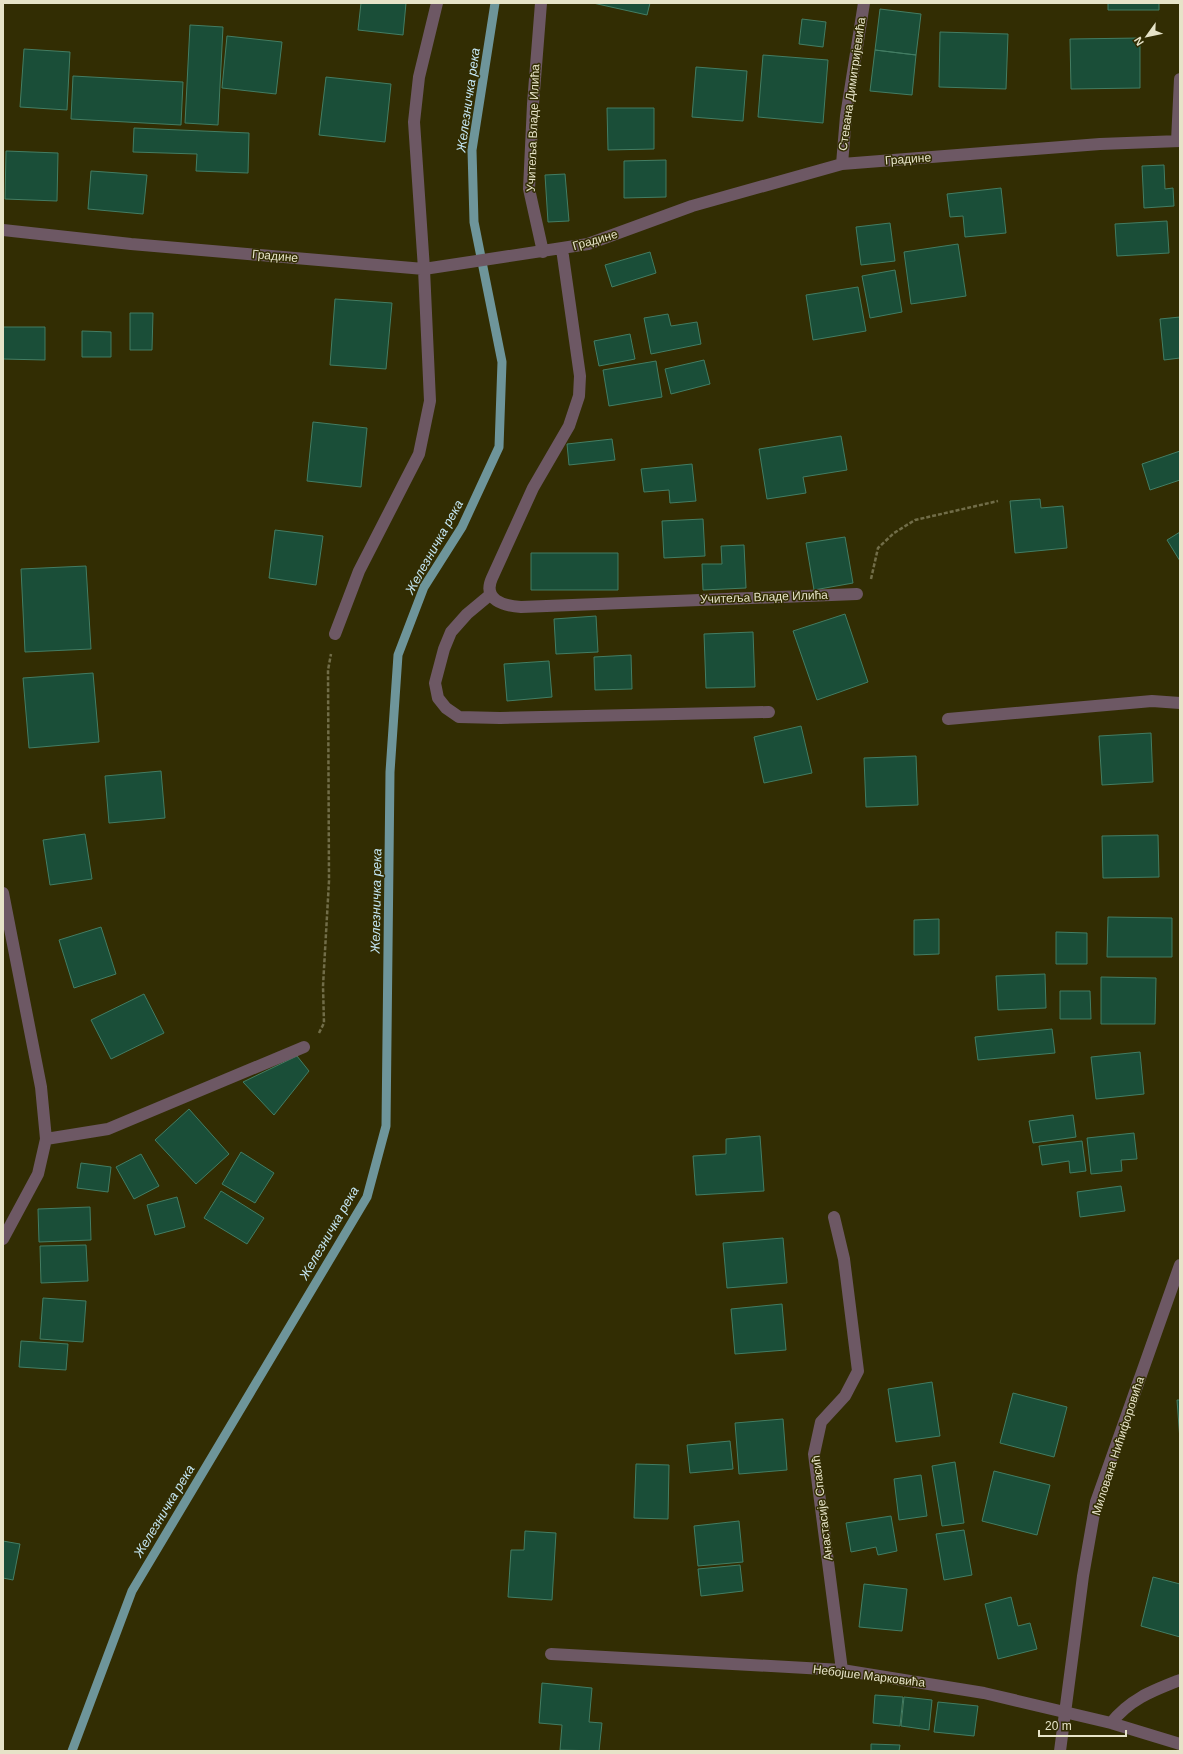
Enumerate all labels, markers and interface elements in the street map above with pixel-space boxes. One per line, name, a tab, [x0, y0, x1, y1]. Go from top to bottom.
street label: Стевана Димитријевића	[836, 16, 868, 152]
north arrow	[1127, 16, 1167, 56]
text: N	[1131, 35, 1146, 48]
water label: Железничка река	[453, 47, 483, 154]
street label: Учитеља Владе Илића	[524, 64, 542, 192]
street label: Градине	[884, 150, 932, 168]
street label: Градине	[571, 227, 619, 253]
street label: Градине	[251, 247, 299, 265]
water label: Железничка река	[401, 497, 466, 597]
street label: Учитеља Владе Илића	[700, 588, 828, 606]
water label: Железничка река	[368, 848, 384, 955]
water label: Железничка река	[296, 1184, 362, 1283]
street label: Милована Нићифоровића	[1089, 1375, 1147, 1517]
street label: Анастасије Спасић	[809, 1455, 835, 1561]
water label: Железничка река	[130, 1462, 197, 1561]
street label: Небојше Марковића	[812, 1662, 926, 1690]
scale bar	[1039, 1712, 1126, 1738]
text: 20 m	[1045, 1719, 1072, 1733]

